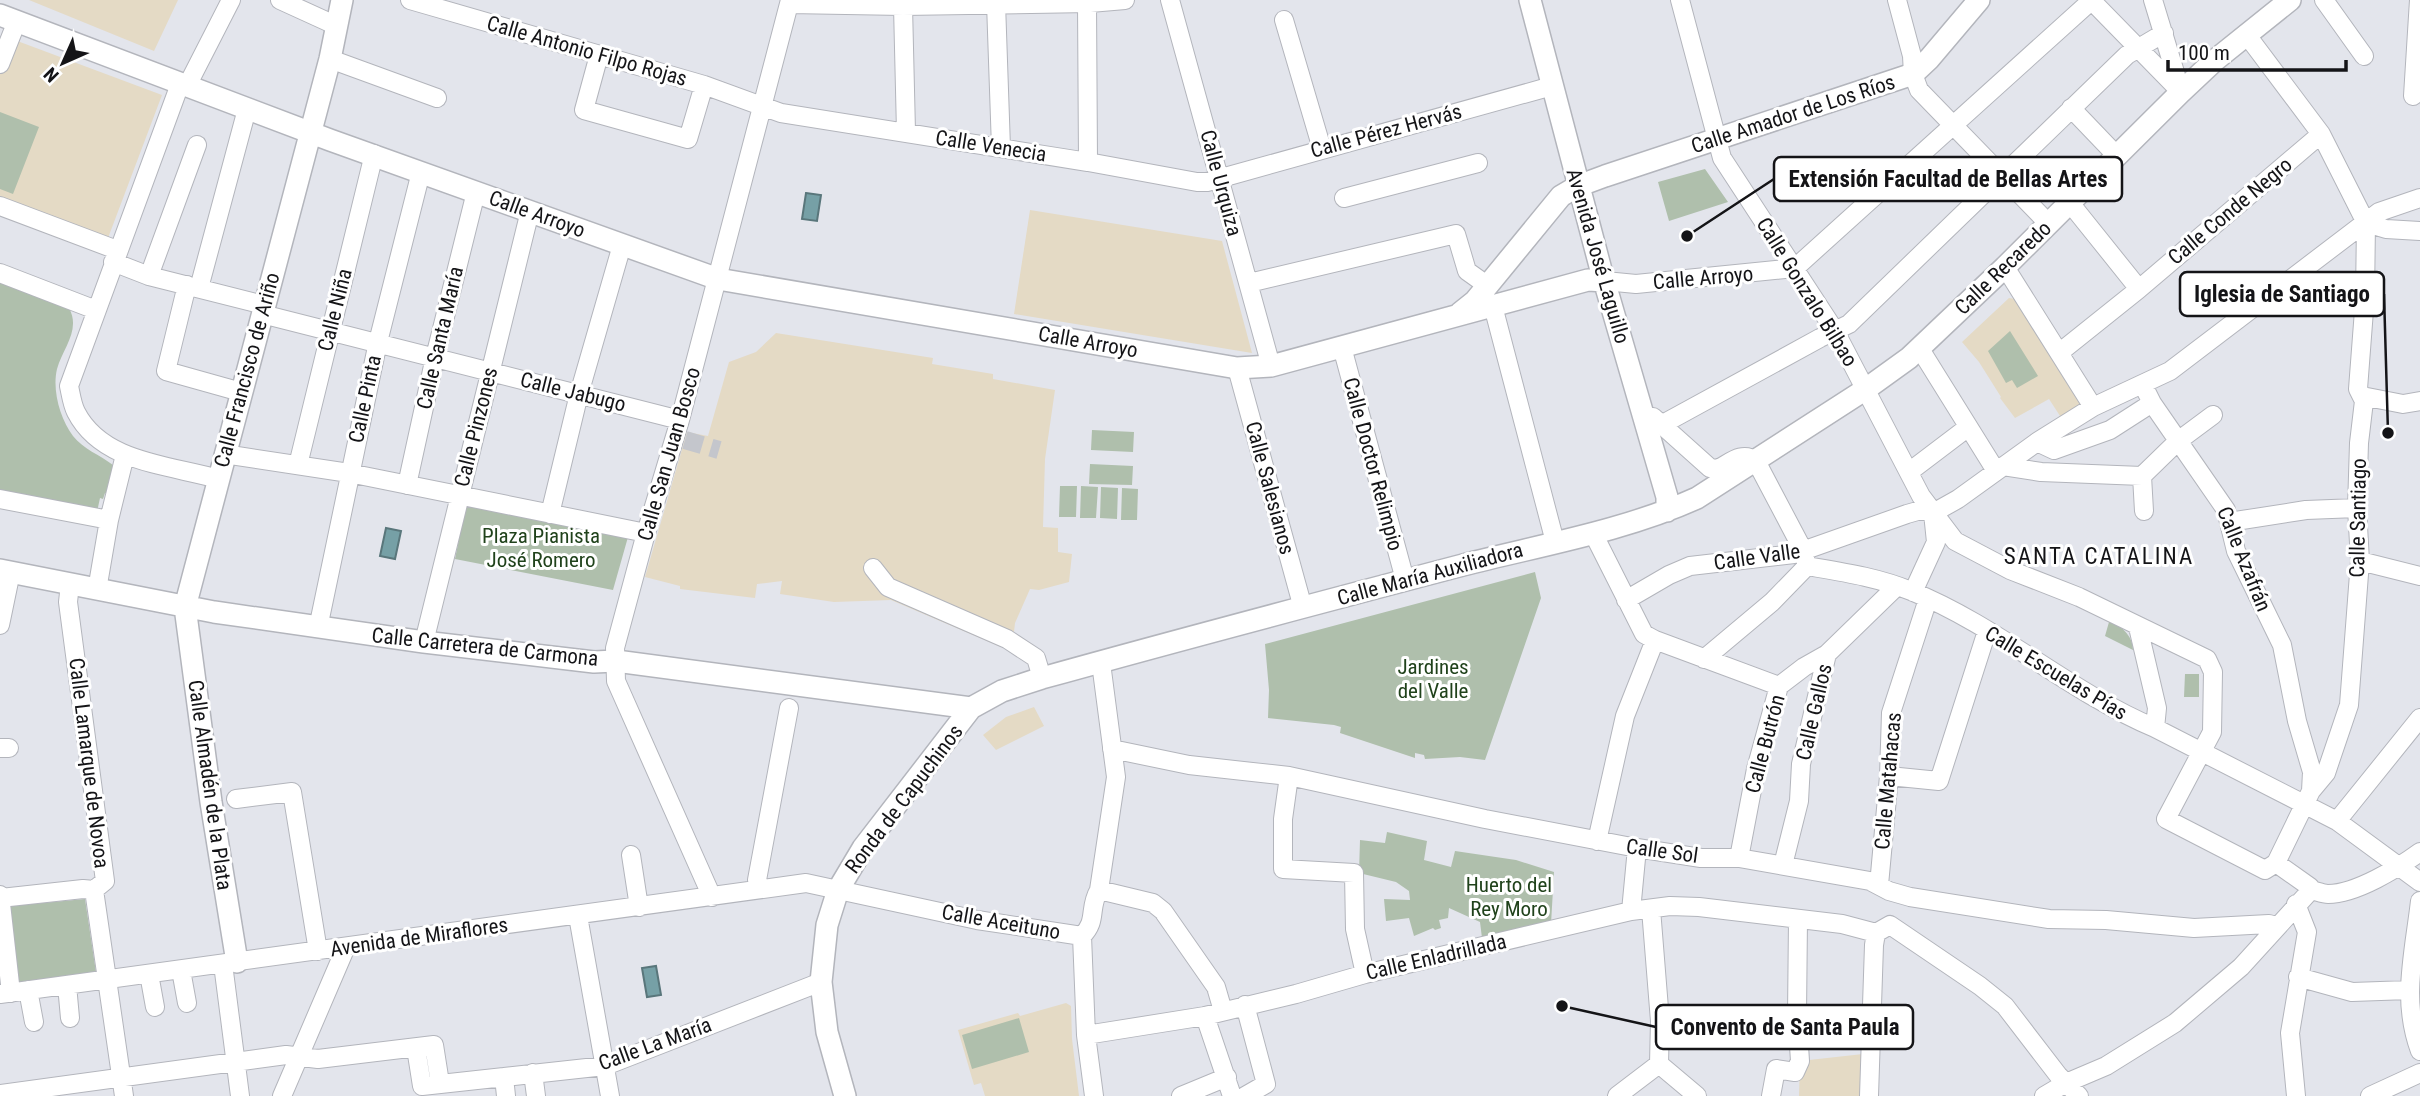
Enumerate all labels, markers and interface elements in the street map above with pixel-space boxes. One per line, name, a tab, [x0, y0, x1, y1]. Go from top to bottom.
street label: Calle Antonio Filpo Rojas	[484, 11, 690, 91]
north arrow	[28, 28, 98, 98]
scale bar	[2168, 28, 2346, 72]
text: 100 m	[2178, 41, 2230, 65]
text: N	[39, 62, 64, 87]
street label: Calle Amador de Los Ríos	[1688, 70, 1898, 158]
street label: Calle Pérez Hervás	[1308, 99, 1464, 163]
street label: Calle Venecia	[934, 125, 1048, 167]
street label: Calle Urquiza	[1195, 127, 1247, 239]
street label: Calle Conde Negro	[2163, 152, 2297, 270]
callout: Extensión Facultad de Bellas Artes	[1774, 157, 2122, 201]
street label: Avenida José Laguillo	[1562, 166, 1634, 346]
text: Extensión Facultad de Bellas Artes	[1788, 166, 2108, 193]
street label: Calle Arroyo	[486, 186, 588, 242]
street label: Calle Gonzalo Bilbao	[1752, 213, 1862, 371]
street label: Calle Recaredo	[1950, 216, 2056, 320]
street label: Calle Arroyo	[1652, 262, 1754, 294]
street label: Calle Santa María	[412, 264, 468, 412]
street label: Calle Niña	[313, 266, 357, 354]
street label: Calle Francisco de Ariño	[209, 270, 285, 470]
callout: Iglesia de Santiago	[2180, 272, 2384, 316]
text: Iglesia de Santiago	[2194, 281, 2370, 308]
street label: Calle Arroyo	[1036, 321, 1140, 363]
street label: Calle Pinta	[344, 353, 386, 445]
street label: Calle San Juan Bosco	[633, 364, 705, 544]
street label: Calle Pinzones	[450, 365, 502, 489]
street label: Calle Jabugo	[518, 367, 628, 417]
street label: Calle Doctor Relimpio	[1338, 375, 1408, 553]
street label: Calle Salesianos	[1241, 419, 1299, 557]
street label: Calle Santiago	[2345, 458, 2371, 578]
street label: Calle Azafrán	[2212, 503, 2276, 615]
park label: Plaza Pianista José Romero	[482, 524, 600, 572]
street label: Calle María Auxiliadora	[1335, 538, 1525, 610]
street label: Calle Valle	[1712, 539, 1802, 575]
district label: SANTA CATALINA	[2004, 543, 2194, 570]
street label: Calle Escuelas Pías	[1981, 621, 2131, 725]
street label: Calle Carretera de Carmona	[371, 623, 599, 671]
park label: Jardines del Valle	[1397, 655, 1469, 703]
street label: Calle Lamarque de Novoa	[64, 657, 114, 869]
street label: Calle Gallos	[1791, 661, 1837, 763]
street label: Calle Almadén de la Plata	[183, 678, 237, 892]
street label: Calle Butrón	[1740, 692, 1790, 796]
street label: Calle Matahacas	[1870, 711, 1906, 851]
street label: Ronda de Capuchinos	[840, 720, 968, 878]
street label: Calle Sol	[1624, 834, 1700, 868]
park label: Huerto del Rey Moro	[1466, 873, 1552, 921]
street label: Calle Aceituno	[940, 900, 1062, 944]
street label: Avenida de Miraflores	[329, 913, 509, 961]
street label: Calle Enladrillada	[1363, 929, 1509, 985]
callout: Convento de Santa Paula	[1656, 1005, 1913, 1049]
street label: Calle La María	[595, 1012, 715, 1076]
text: Convento de Santa Paula	[1670, 1014, 1900, 1041]

